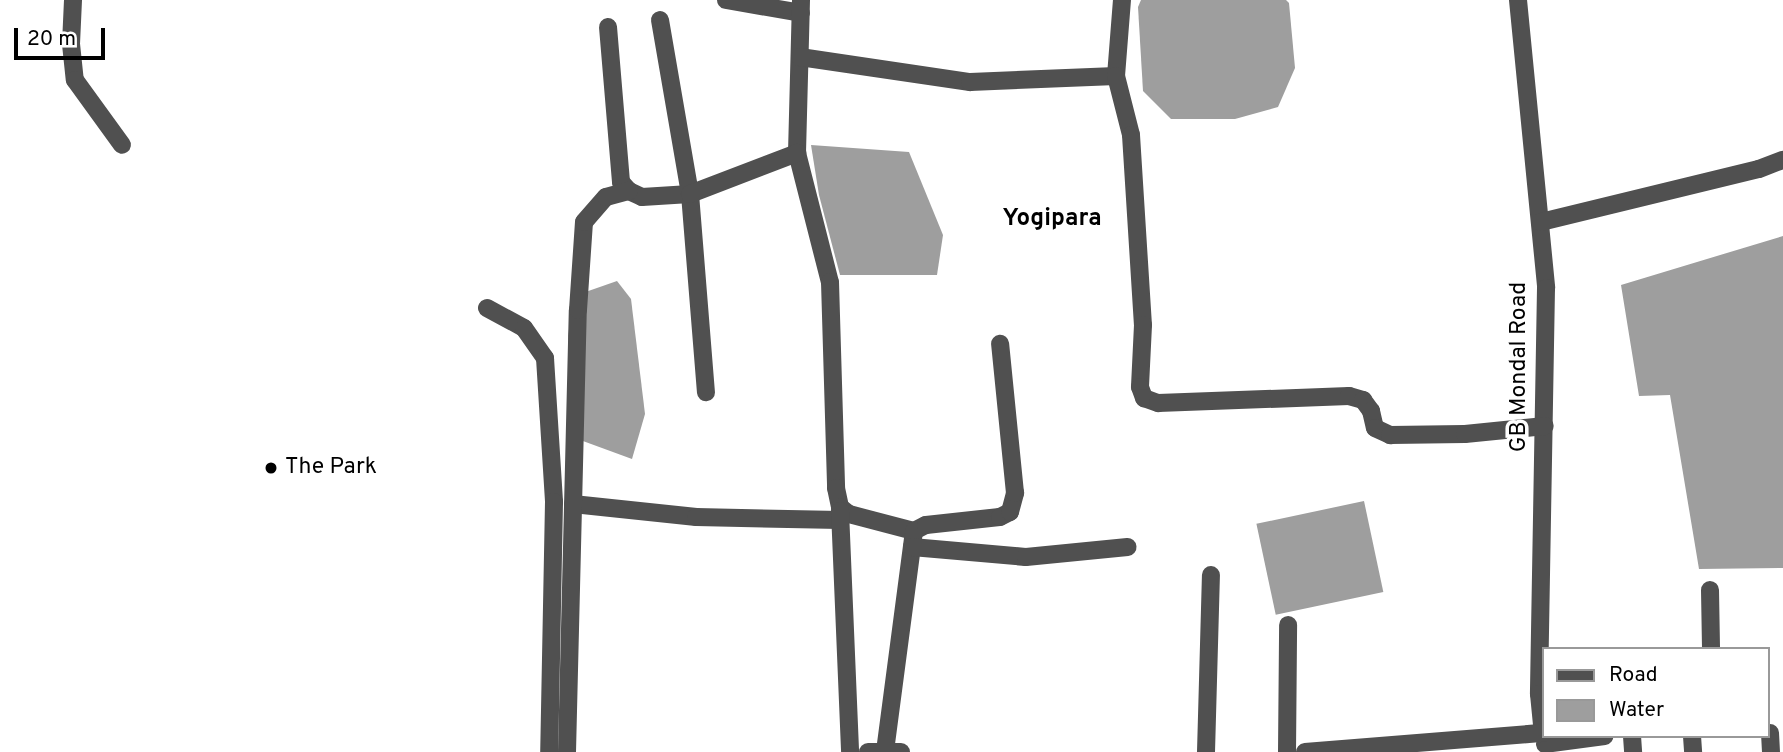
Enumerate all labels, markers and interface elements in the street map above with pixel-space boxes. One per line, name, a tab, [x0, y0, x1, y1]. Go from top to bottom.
scale bar	[18, 14, 108, 58]
text: 20 m	[27, 26, 76, 53]
district label: Yogipara	[1002, 206, 1102, 234]
street label: GB Mondal Road	[1506, 282, 1534, 452]
place label: The Park	[285, 454, 377, 482]
marker: The Park	[263, 460, 279, 476]
legend	[1542, 647, 1769, 738]
text: Road	[1609, 662, 1658, 689]
text: Water	[1609, 697, 1664, 724]

